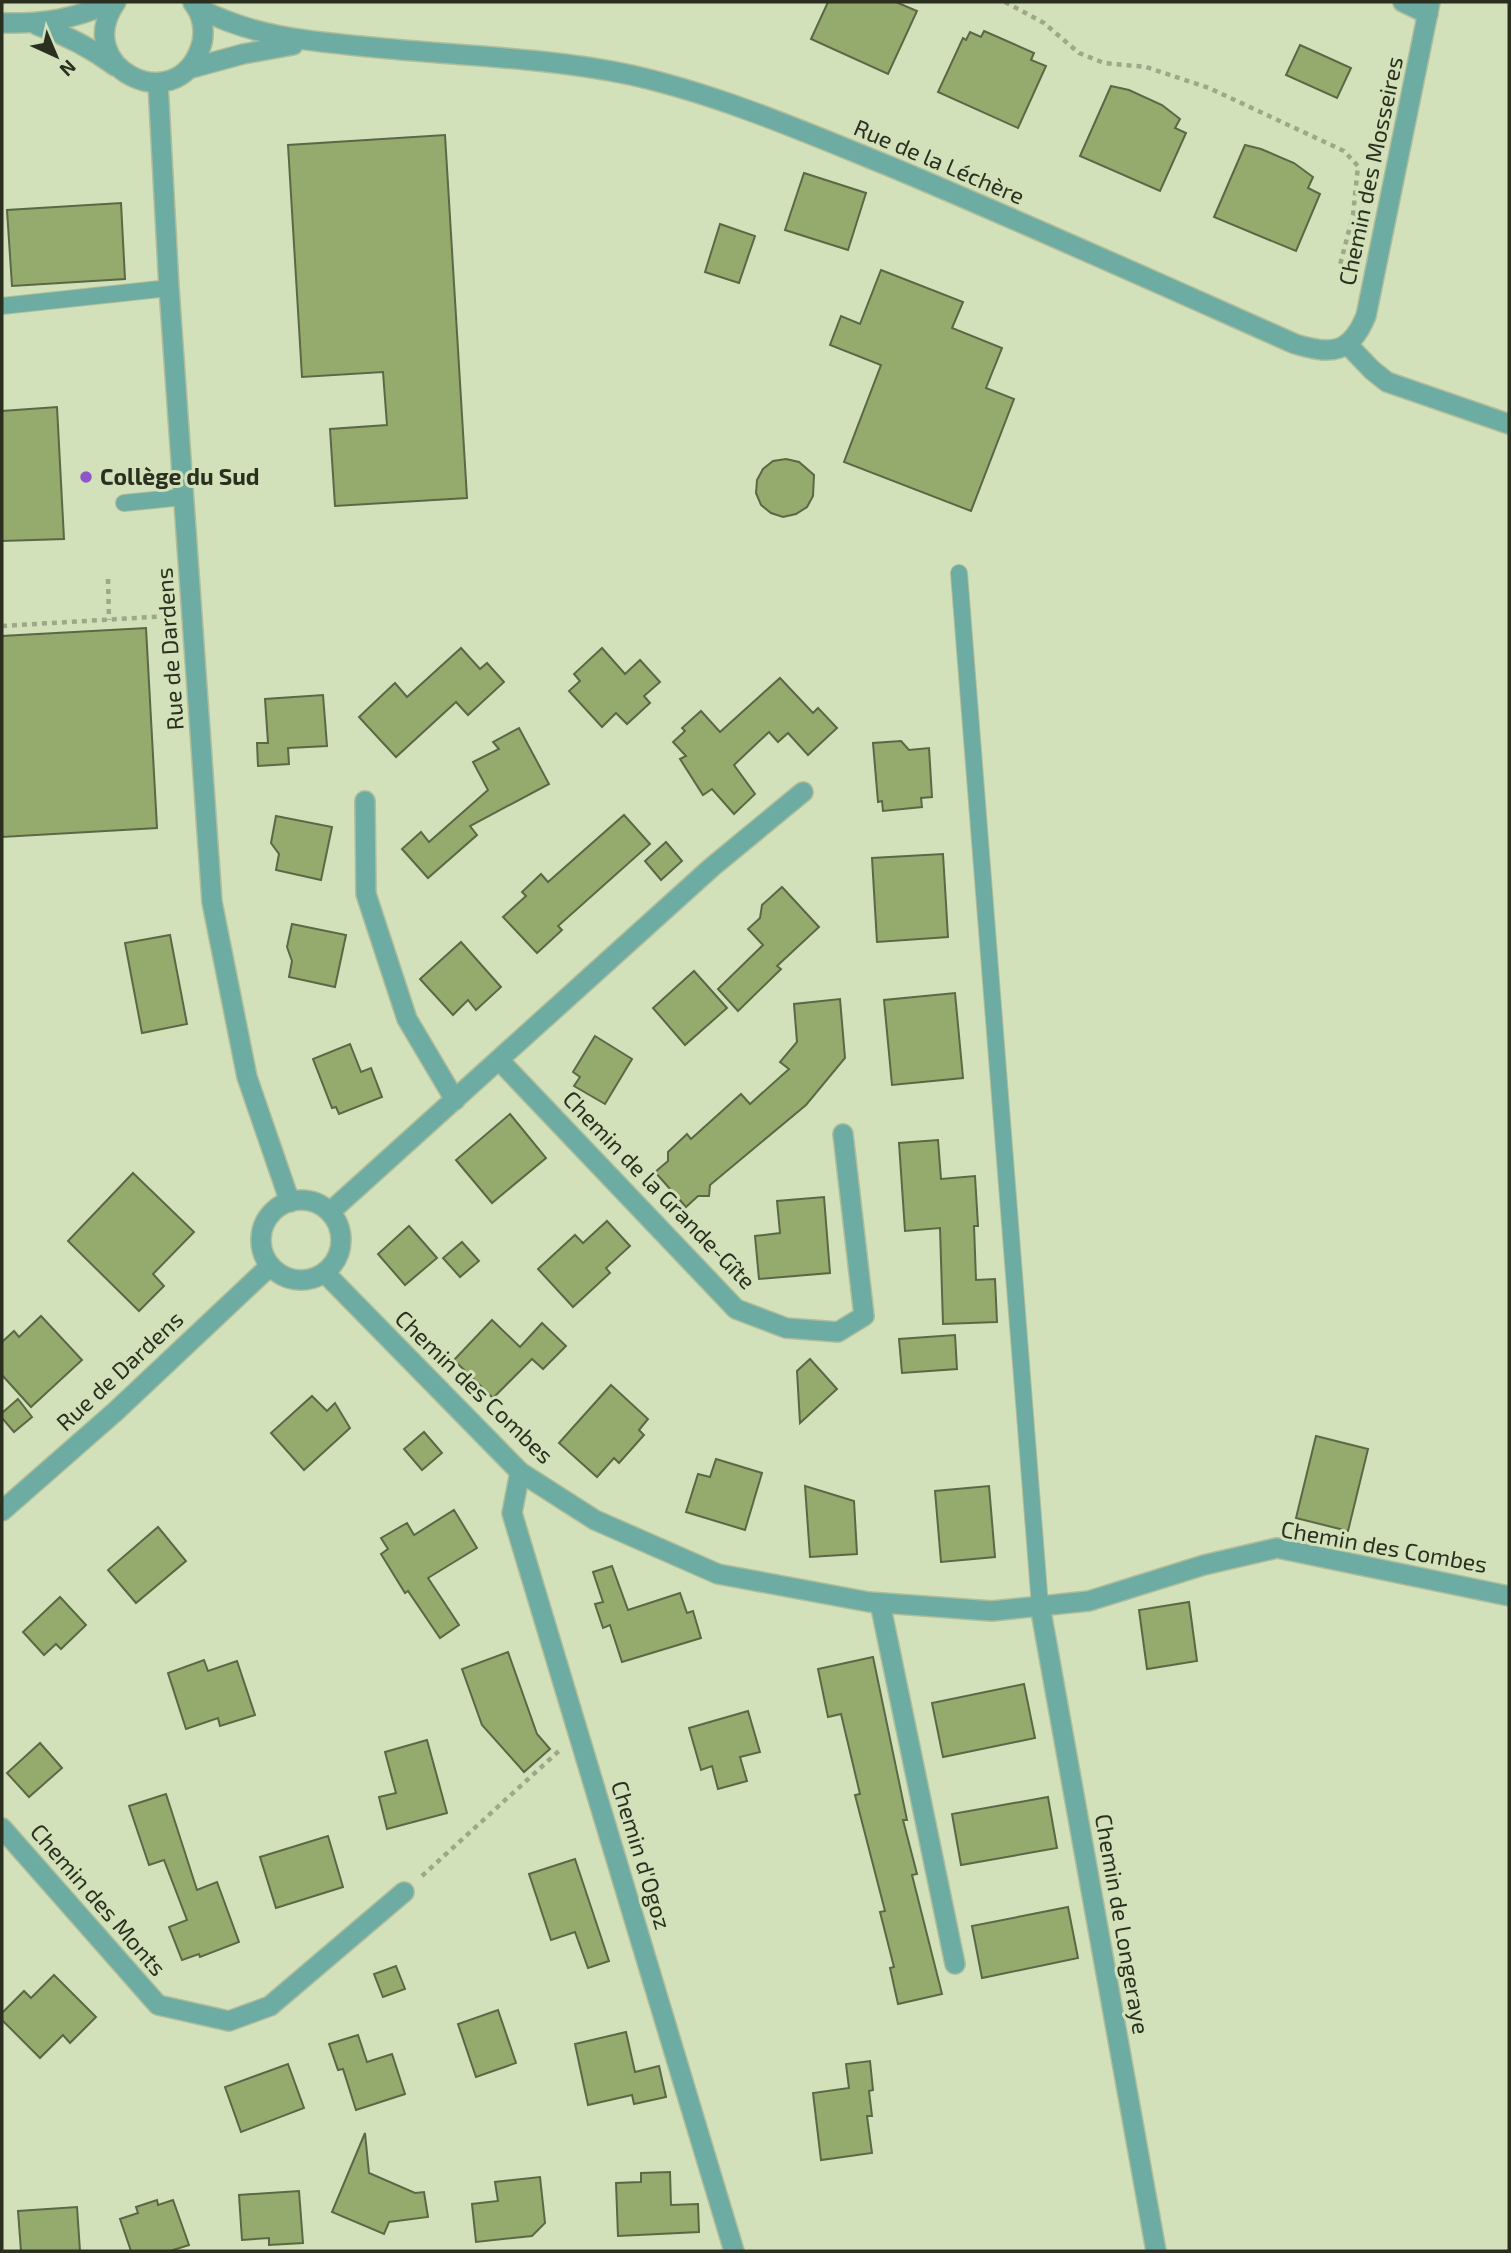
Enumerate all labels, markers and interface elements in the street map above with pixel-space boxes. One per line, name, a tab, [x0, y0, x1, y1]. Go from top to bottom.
north arrow	[21, 21, 91, 91]
street label: Chemin des Mosseires	[1332, 54, 1408, 288]
text: N	[55, 56, 81, 82]
street label: Rue de la Léchère	[850, 113, 1029, 210]
place label: Collège du Sud	[100, 462, 260, 490]
marker: Collège du Sud	[78, 469, 94, 485]
street label: Rue de Dardens	[149, 567, 189, 731]
street label: Chemin de la Grande-Gîte	[558, 1084, 762, 1294]
street label: Rue de Dardens	[50, 1304, 188, 1436]
street label: Chemin des Combes	[390, 1304, 560, 1469]
street label: Chemin des Combes	[1279, 1514, 1490, 1578]
street label: Chemin d'Ogoz	[606, 1777, 678, 1932]
street label: Chemin de Longeraye	[1090, 1811, 1156, 2036]
street label: Chemin des Monts	[25, 1817, 172, 1981]

